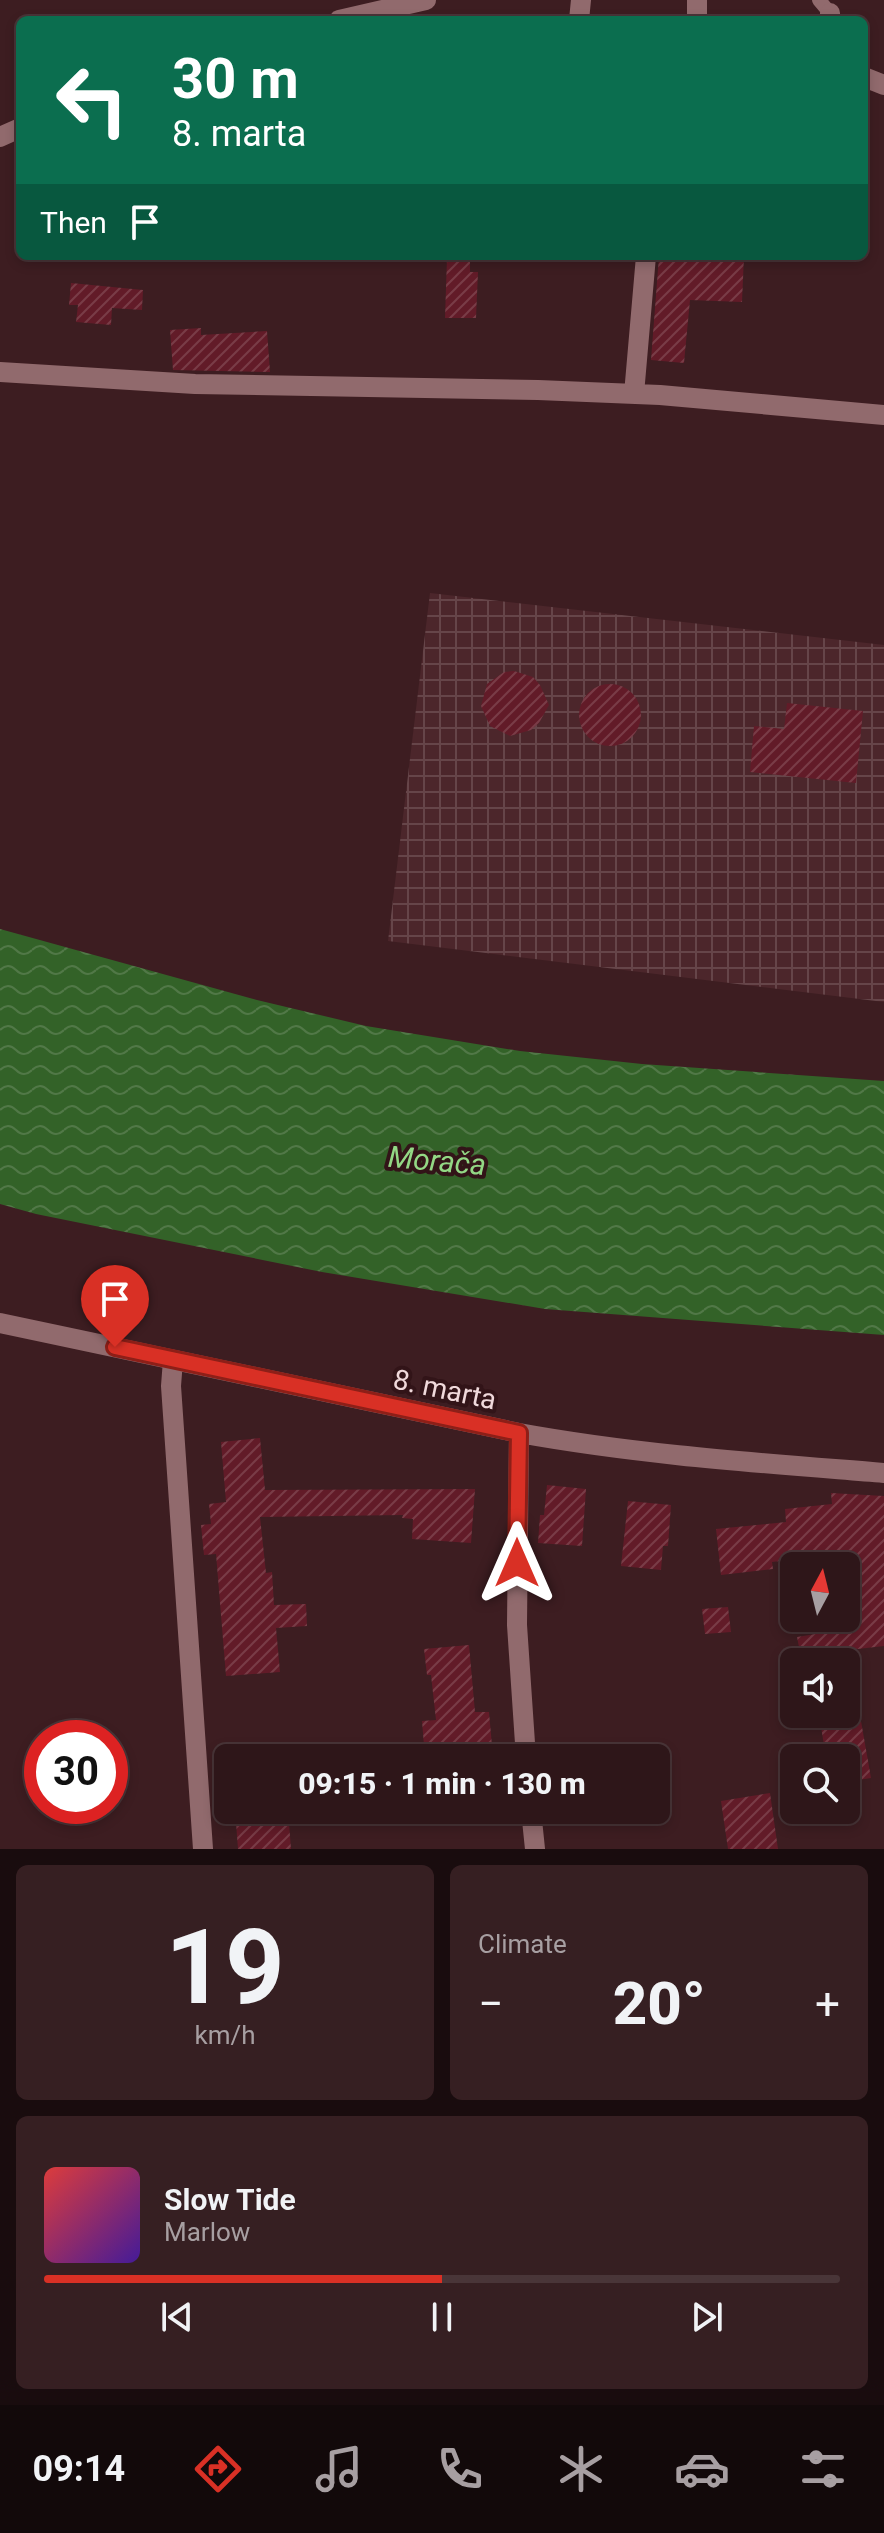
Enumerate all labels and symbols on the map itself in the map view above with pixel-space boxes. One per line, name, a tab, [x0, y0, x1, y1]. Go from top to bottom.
water label: Morača	[387, 1139, 487, 1182]
pin	[81, 1265, 149, 1347]
street label: 8. marta	[390, 1362, 499, 1416]
position arrow	[475, 1521, 559, 1605]
north arrow	[780, 1552, 860, 1632]
speed limit sign: 30	[24, 1720, 128, 1824]

